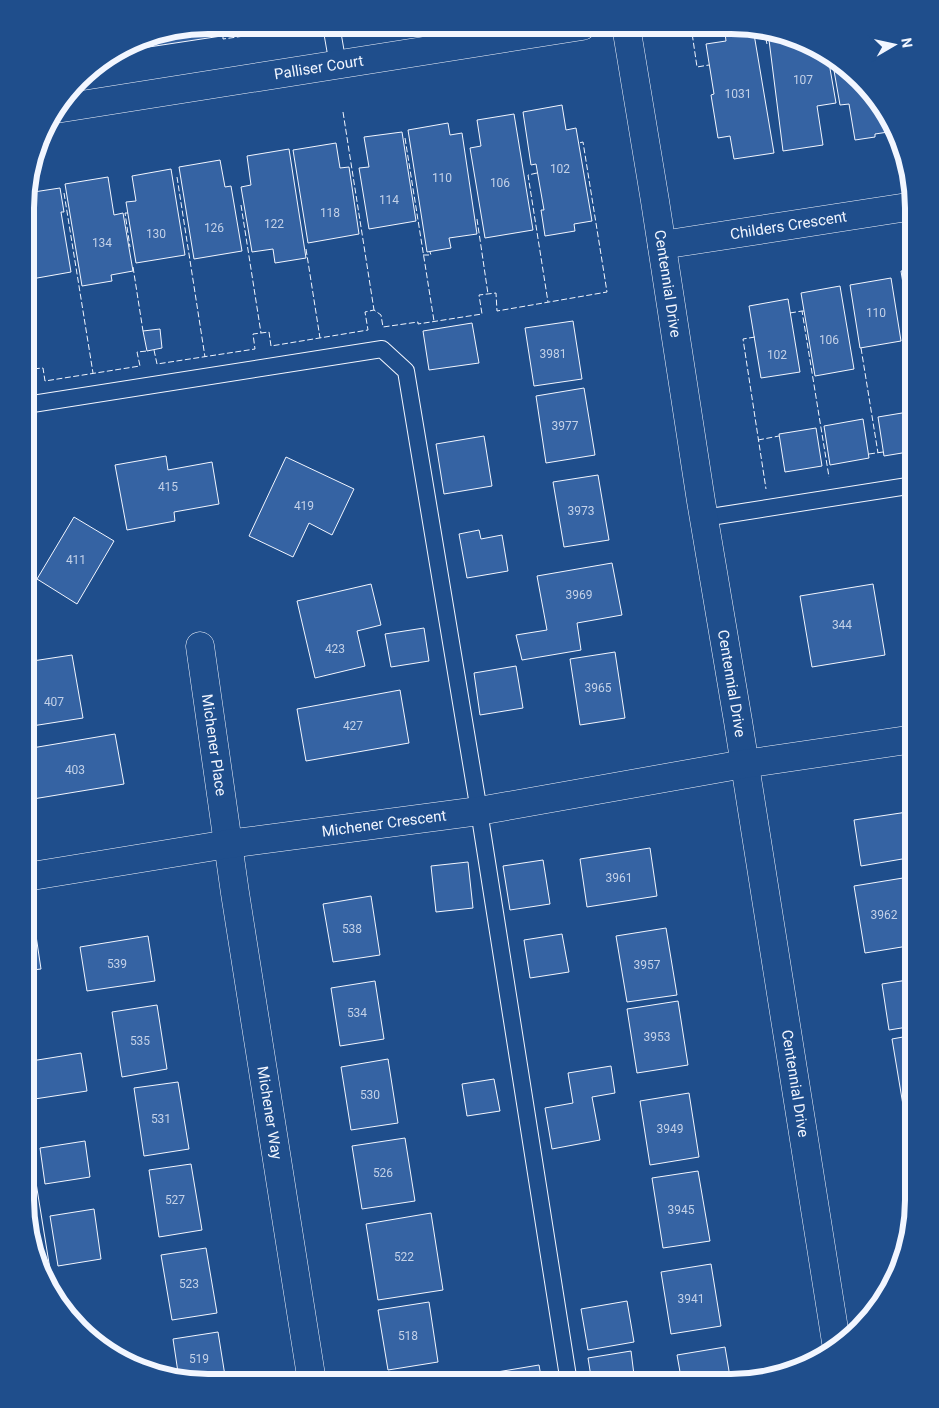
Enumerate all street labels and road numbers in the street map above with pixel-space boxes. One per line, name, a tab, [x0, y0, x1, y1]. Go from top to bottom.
street label: Palliser Court	[273, 52, 365, 83]
street label: Childers Crescent	[729, 208, 848, 243]
street label: Centennial Drive	[651, 229, 685, 339]
street label: Centennial Drive	[714, 629, 749, 738]
street label: Michener Place	[198, 693, 230, 797]
street label: Michener Crescent	[321, 806, 447, 841]
street label: Centennial Drive	[778, 1029, 813, 1139]
street label: Michener Way	[253, 1065, 286, 1161]

